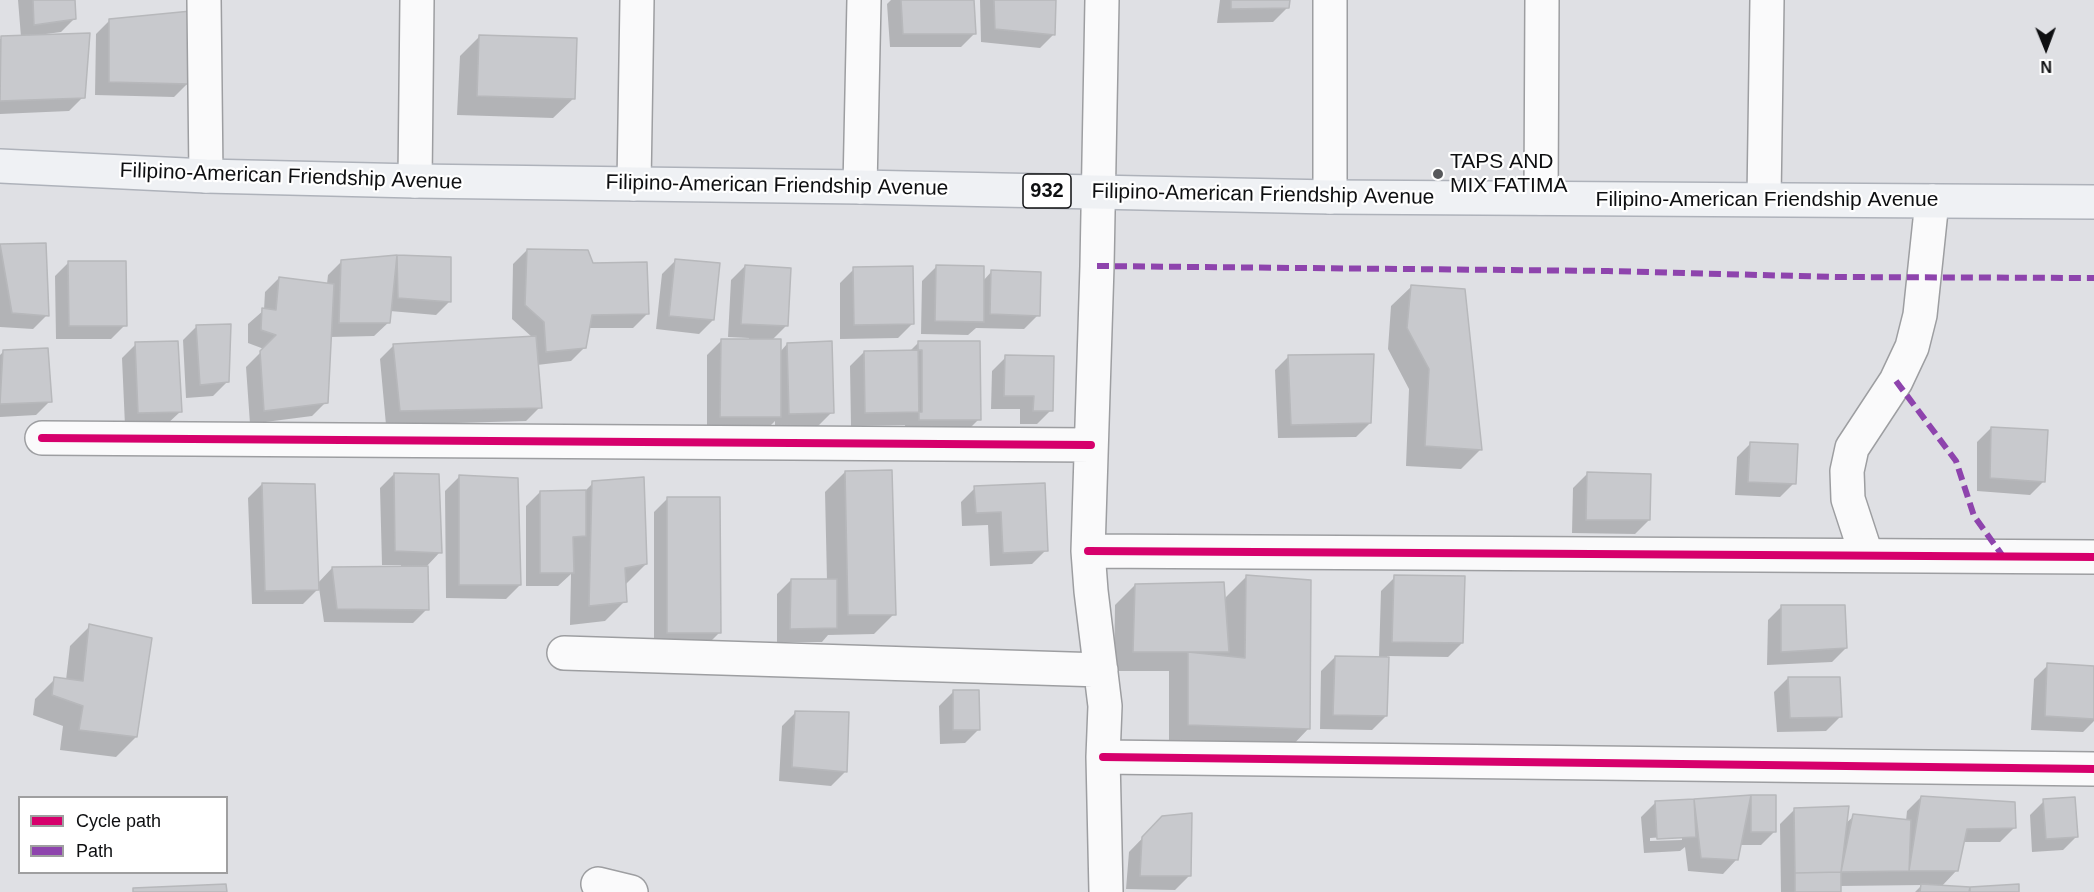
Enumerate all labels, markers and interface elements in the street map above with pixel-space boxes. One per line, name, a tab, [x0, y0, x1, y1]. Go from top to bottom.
north arrow	[2016, 18, 2076, 78]
text: N	[2040, 58, 2052, 75]
place label: TAPS AND MIX FATIMA	[1450, 149, 1567, 199]
street label: Filipino-American Friendship Avenue	[119, 158, 463, 196]
marker: TAPS AND MIX FATIMA	[1431, 167, 1445, 181]
street label: Filipino-American Friendship Avenue	[605, 170, 949, 202]
road number: 932	[1023, 174, 1071, 208]
street label: Filipino-American Friendship Avenue	[1091, 179, 1435, 211]
street label: Filipino-American Friendship Avenue	[1596, 187, 1938, 213]
legend	[18, 796, 228, 874]
text: Cycle path	[76, 811, 161, 831]
text: Path	[76, 841, 113, 861]

